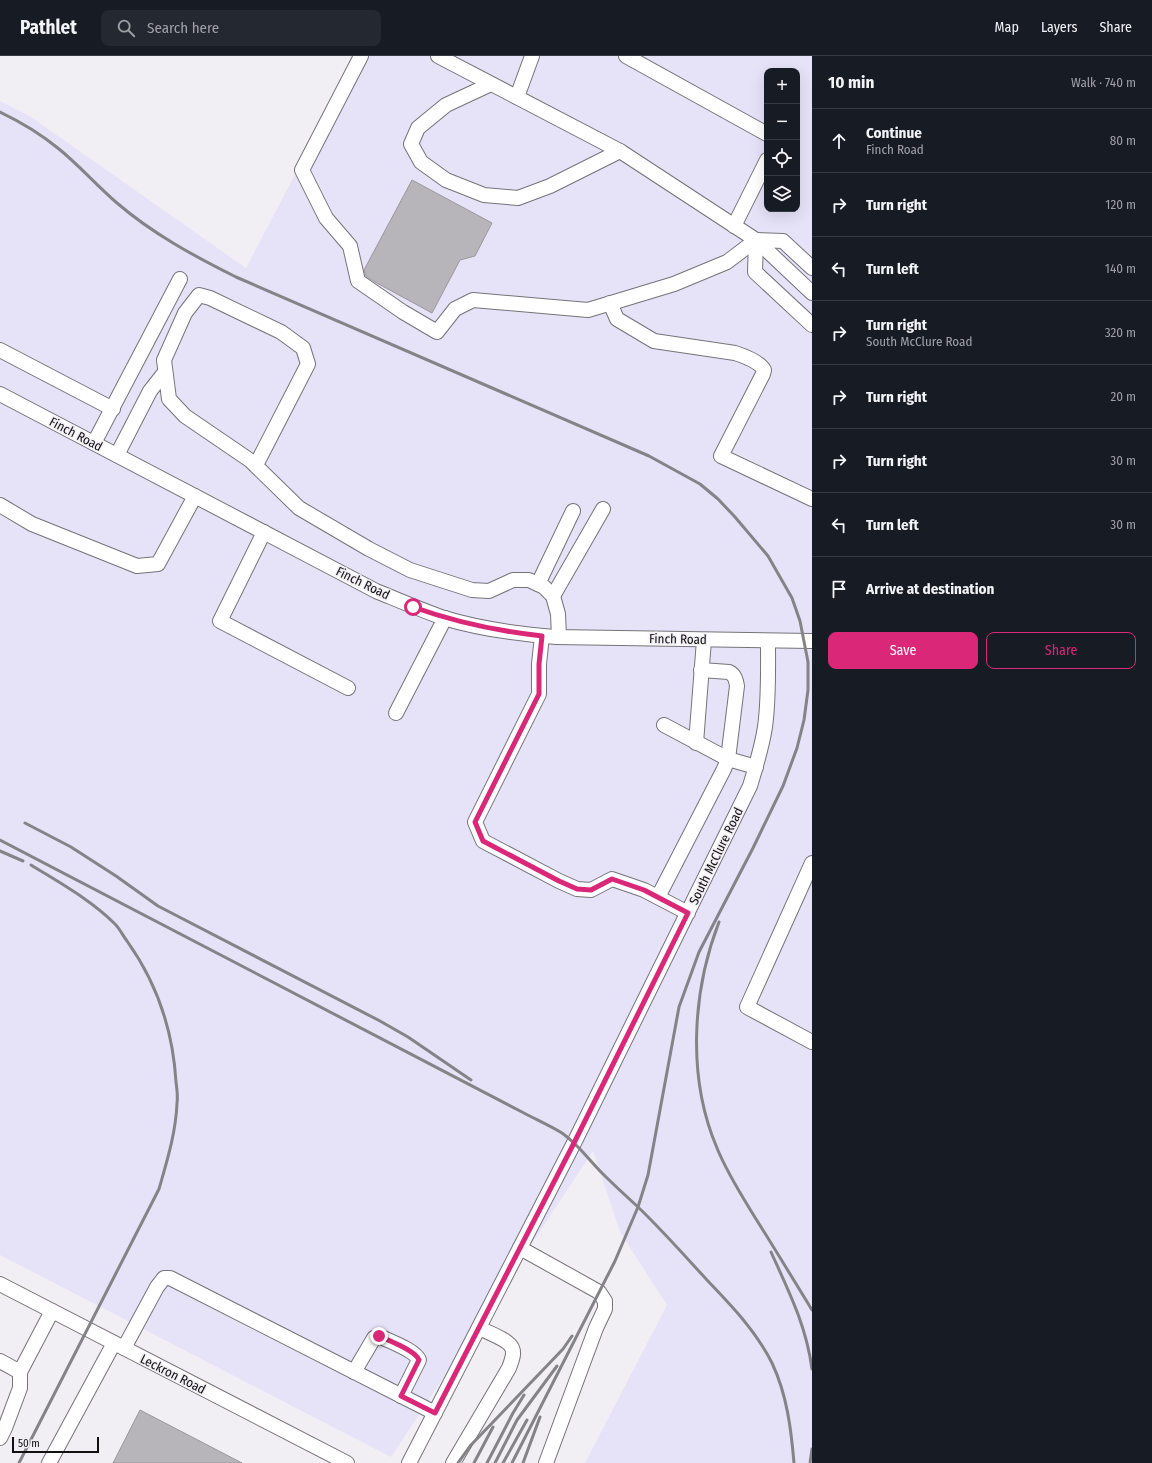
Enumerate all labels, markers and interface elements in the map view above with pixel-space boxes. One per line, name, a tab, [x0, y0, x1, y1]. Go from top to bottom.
search box	[101, 10, 381, 46]
text: Pathlet	[20, 16, 77, 39]
icon: search	[115, 17, 137, 39]
text: Search here	[147, 19, 219, 37]
text: Map	[995, 19, 1019, 36]
text: Layers	[1041, 19, 1077, 36]
text: Share	[1099, 19, 1132, 36]
map controls	[764, 68, 800, 212]
button: +	[764, 68, 800, 104]
text: 10 min	[828, 72, 874, 93]
text: Walk · 740 m	[1071, 75, 1136, 90]
button: −	[764, 104, 800, 140]
text: Continue	[866, 124, 922, 142]
icon: ahead	[828, 130, 850, 152]
text: 80 m	[1110, 133, 1136, 148]
button: locate	[764, 140, 800, 176]
text: Finch Road	[866, 142, 924, 157]
button: layers	[764, 176, 800, 212]
icon: right	[828, 194, 850, 216]
text: Turn right	[866, 196, 927, 214]
text: 120 m	[1105, 197, 1136, 212]
icon: left	[828, 258, 850, 280]
text: Turn left	[866, 260, 919, 278]
text: 140 m	[1105, 261, 1136, 276]
text: Turn right	[866, 316, 927, 334]
icon: right	[828, 322, 850, 344]
text: 320 m	[1105, 325, 1136, 340]
text: South McClure Road	[866, 334, 972, 349]
icon: right	[828, 386, 850, 408]
text: Turn right	[866, 388, 927, 406]
text: 20 m	[1110, 389, 1136, 404]
street label: Finch Road	[47, 414, 105, 454]
icon: right	[828, 450, 850, 472]
text: Turn right	[866, 452, 927, 470]
text: 30 m	[1110, 453, 1136, 468]
icon: left	[828, 514, 850, 536]
text: Turn left	[866, 516, 919, 534]
text: 30 m	[1110, 517, 1136, 532]
street label: Finch Road	[334, 564, 392, 602]
icon: arrive	[828, 578, 850, 600]
text: Arrive at destination	[866, 580, 994, 598]
route start	[404, 598, 422, 616]
street label: Finch Road	[649, 631, 707, 647]
button: Save	[828, 632, 978, 669]
button: Share	[986, 632, 1136, 669]
street label: South McClure Road	[686, 805, 746, 907]
route end	[370, 1327, 388, 1345]
street label: Leckron Road	[138, 1351, 208, 1397]
scale bar	[12, 1435, 99, 1454]
text: 50 m	[18, 1437, 40, 1450]

